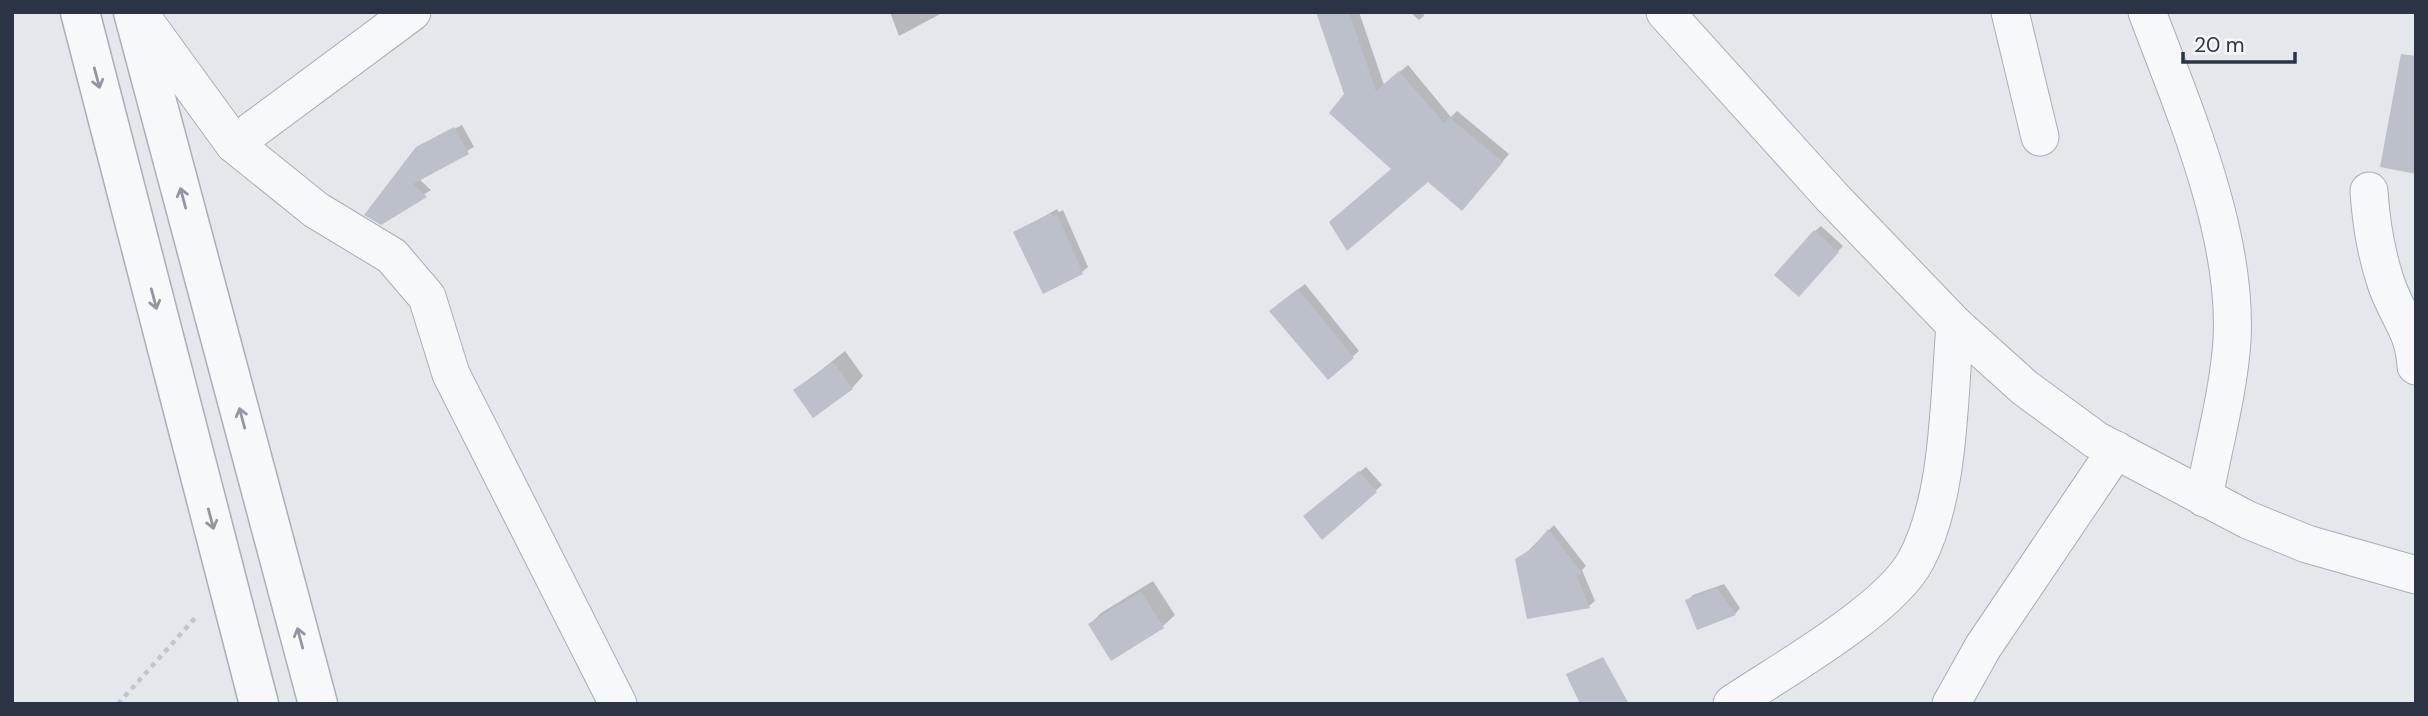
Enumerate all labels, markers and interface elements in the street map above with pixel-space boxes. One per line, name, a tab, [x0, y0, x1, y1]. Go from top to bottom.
scale bar	[2183, 21, 2295, 65]
text: 20 m	[2194, 31, 2245, 59]
one-way arrow	[91, 66, 104, 89]
one-way arrow	[175, 188, 188, 210]
one-way arrow	[148, 287, 161, 309]
one-way arrow	[234, 407, 247, 429]
one-way arrow	[205, 507, 218, 530]
one-way arrow	[293, 627, 306, 649]

